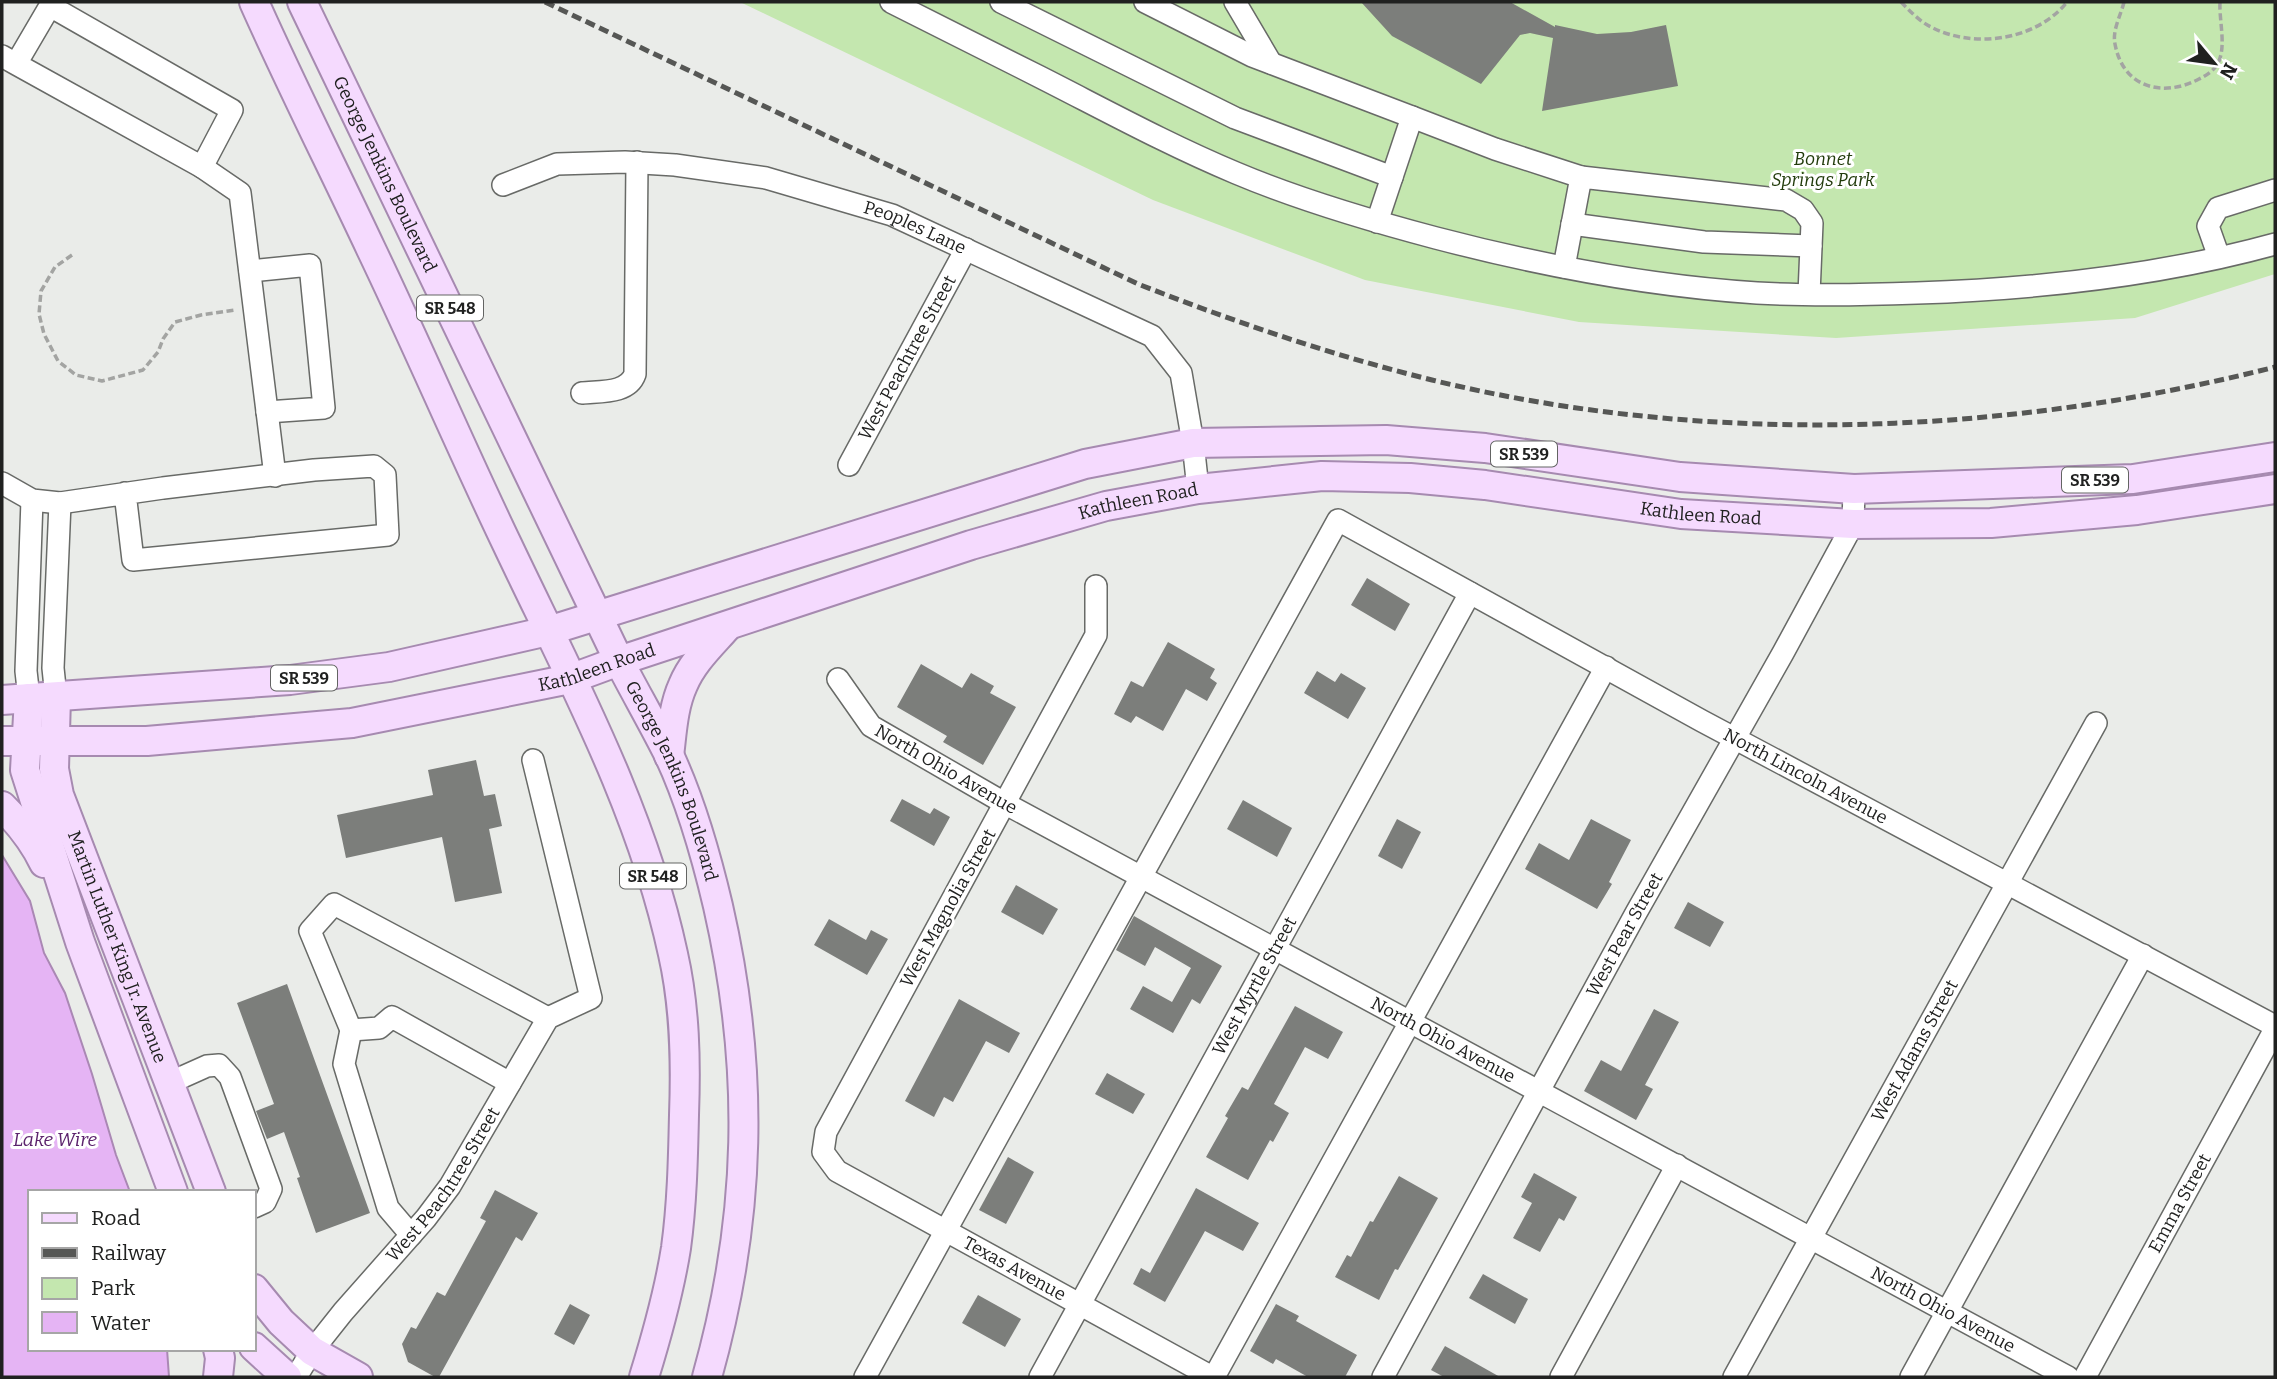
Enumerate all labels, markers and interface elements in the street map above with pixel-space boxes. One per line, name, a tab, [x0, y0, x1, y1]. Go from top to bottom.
north arrow	[2179, 28, 2249, 98]
text: N	[2215, 59, 2242, 83]
street label: George Jenkins Boulevard	[328, 72, 441, 276]
park label: Bonnet Springs Park	[1771, 148, 1875, 191]
street label: Peoples Lane	[861, 196, 970, 259]
street label: West Peachtree Street	[854, 271, 961, 444]
road number: SR 548	[417, 296, 483, 320]
road number: SR 539	[1491, 442, 1557, 467]
road number: SR 539	[2062, 467, 2128, 492]
street label: Kathleen Road	[1076, 478, 1200, 524]
street label: Kathleen Road	[1639, 497, 1762, 530]
street label: Kathleen Road	[536, 639, 658, 696]
road number: SR 539	[271, 666, 337, 691]
street label: George Jenkins Boulevard	[621, 677, 723, 884]
street label: North Ohio Avenue	[871, 720, 1021, 819]
street label: North Lincoln Avenue	[1720, 723, 1891, 829]
street label: West Magnolia Street	[895, 825, 1001, 991]
street label: Martin Luther King Jr. Avenue	[63, 828, 171, 1066]
road number: SR 548	[620, 863, 686, 888]
street label: West Pear Street	[1581, 868, 1668, 1001]
street label: West Myrtle Street	[1208, 913, 1302, 1059]
street label: West Adams Street	[1867, 975, 1963, 1125]
street label: North Ohio Avenue	[1367, 992, 1519, 1088]
street label: West Peachtree Street	[381, 1103, 505, 1266]
water label: Lake Wire	[13, 1128, 98, 1151]
street label: Emma Street	[2144, 1149, 2216, 1257]
legend	[28, 1190, 256, 1351]
text: Road	[91, 1205, 140, 1231]
street label: Texas Avenue	[959, 1231, 1070, 1306]
text: Railway	[91, 1240, 167, 1266]
street label: North Ohio Avenue	[1867, 1262, 2019, 1357]
text: Park	[91, 1275, 135, 1301]
text: Water	[91, 1310, 150, 1336]

